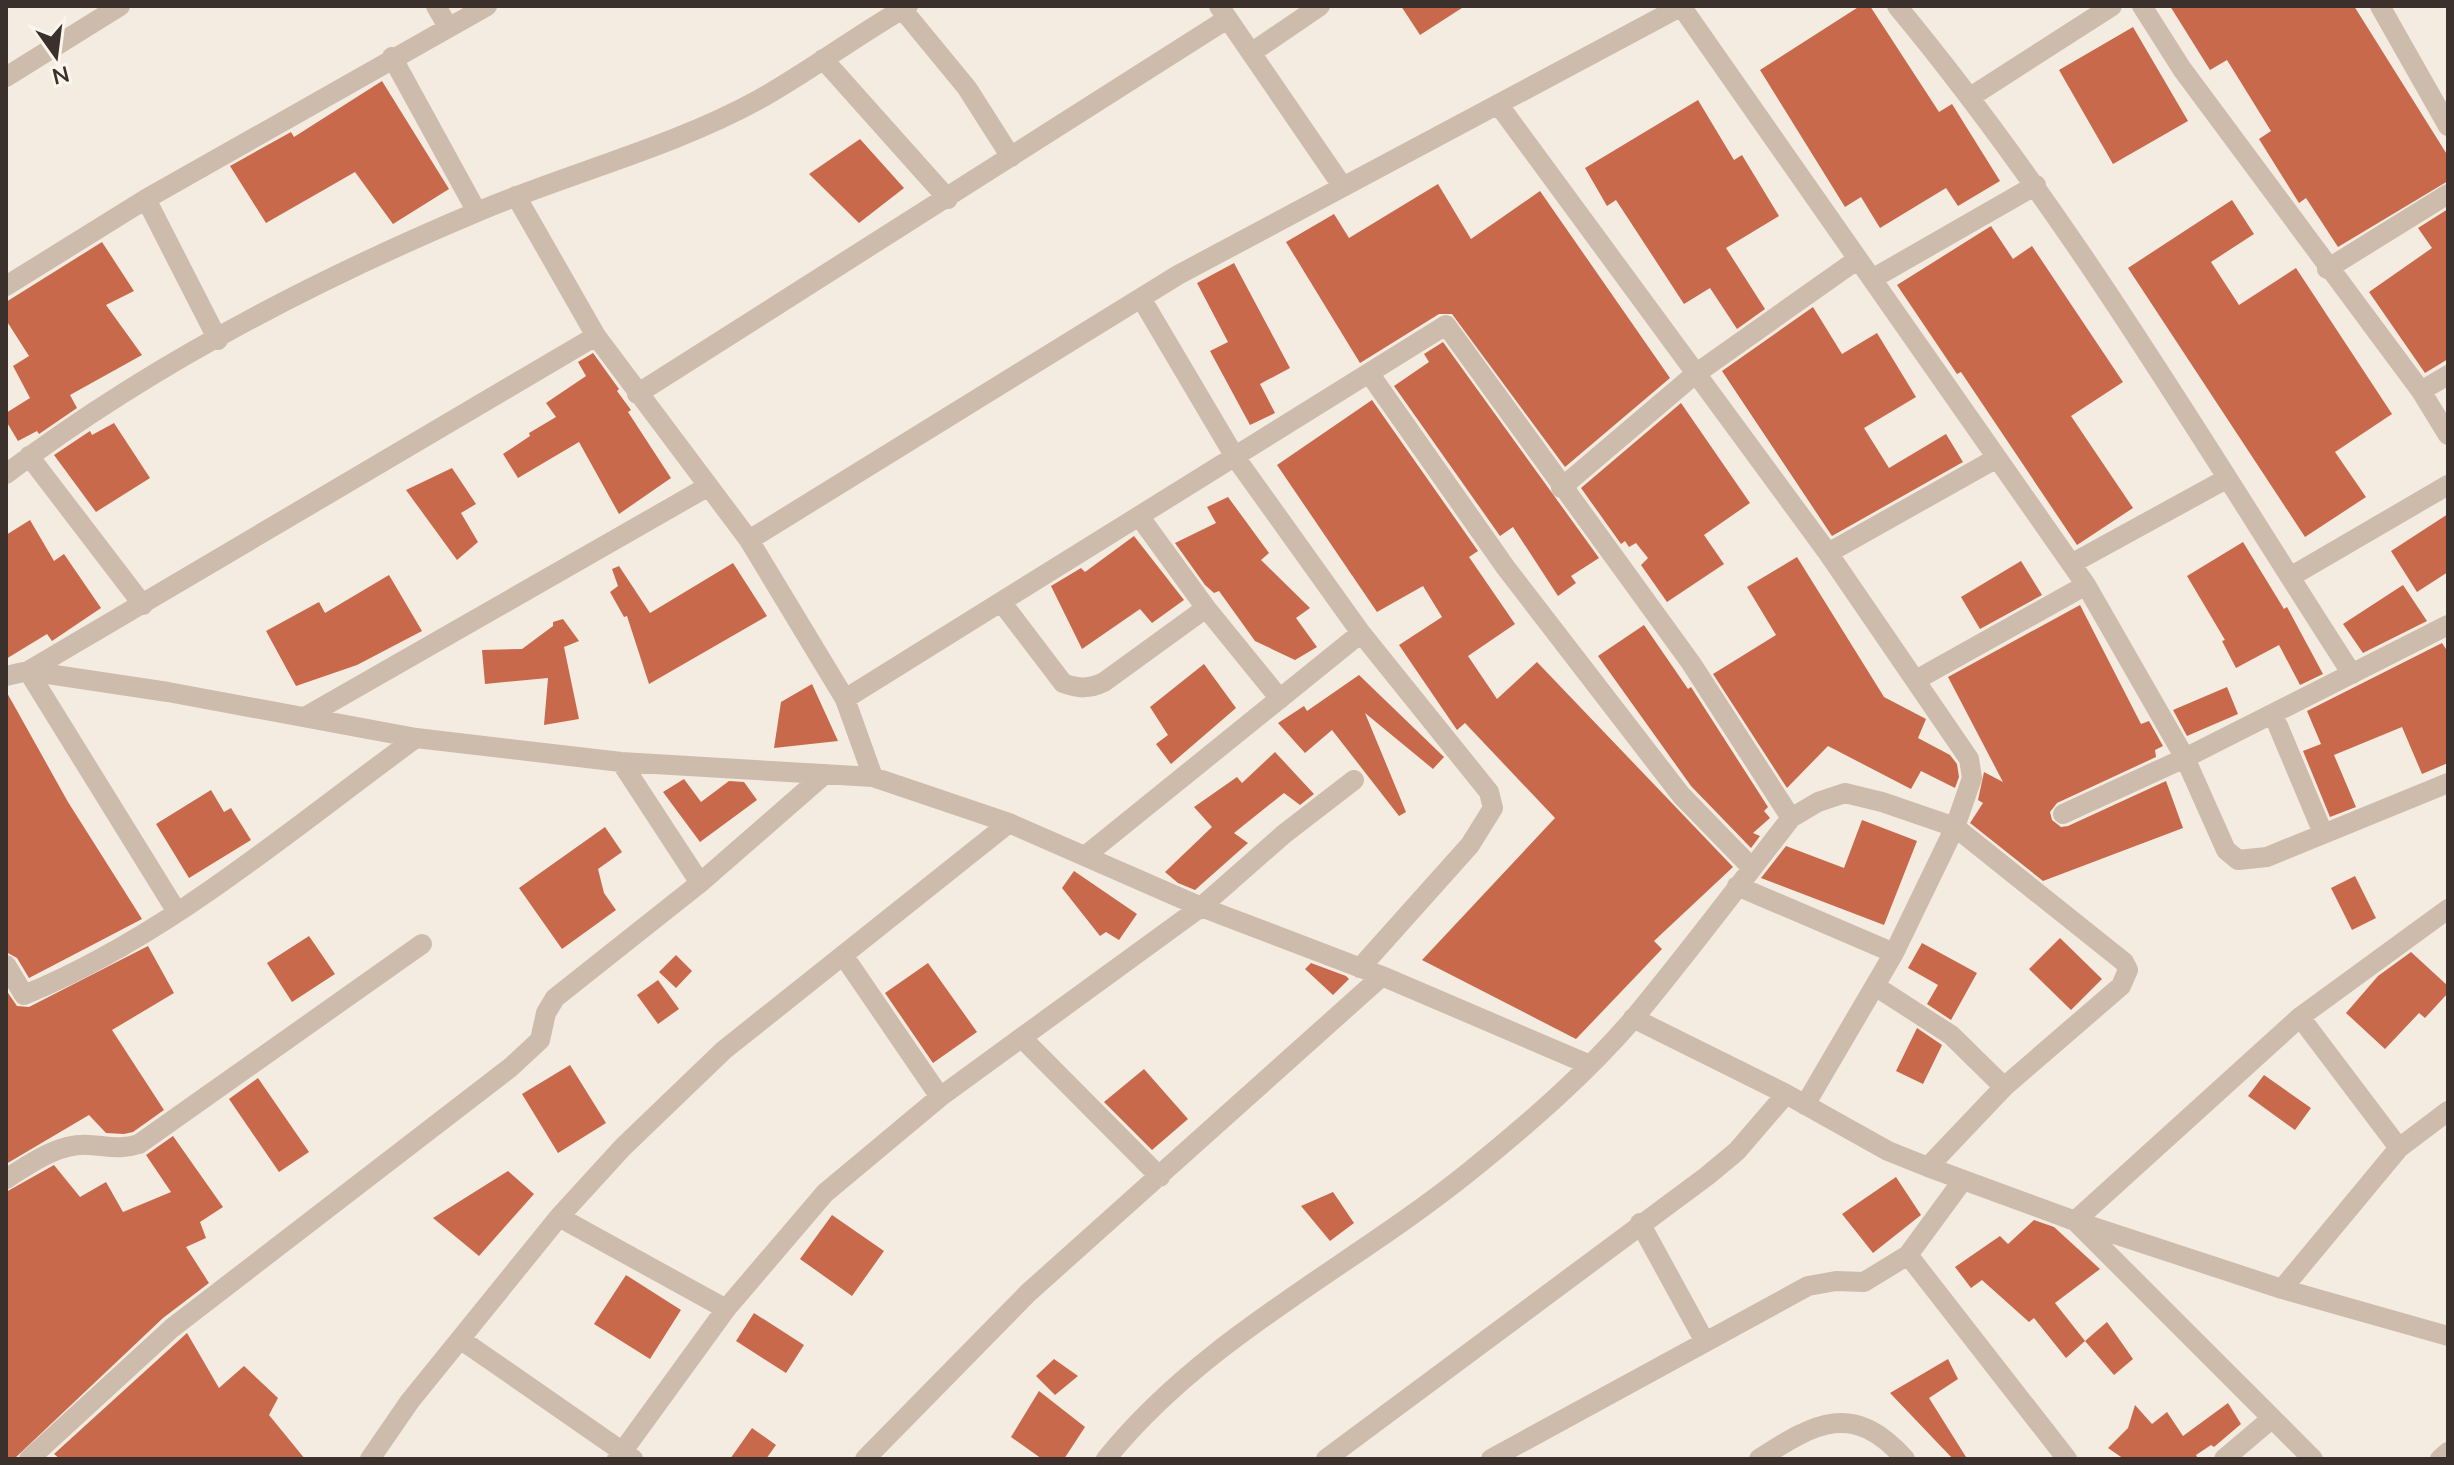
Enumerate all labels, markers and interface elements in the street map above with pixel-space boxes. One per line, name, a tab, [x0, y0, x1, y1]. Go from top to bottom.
north arrow	[16, 16, 96, 96]
text: N	[49, 60, 72, 91]

